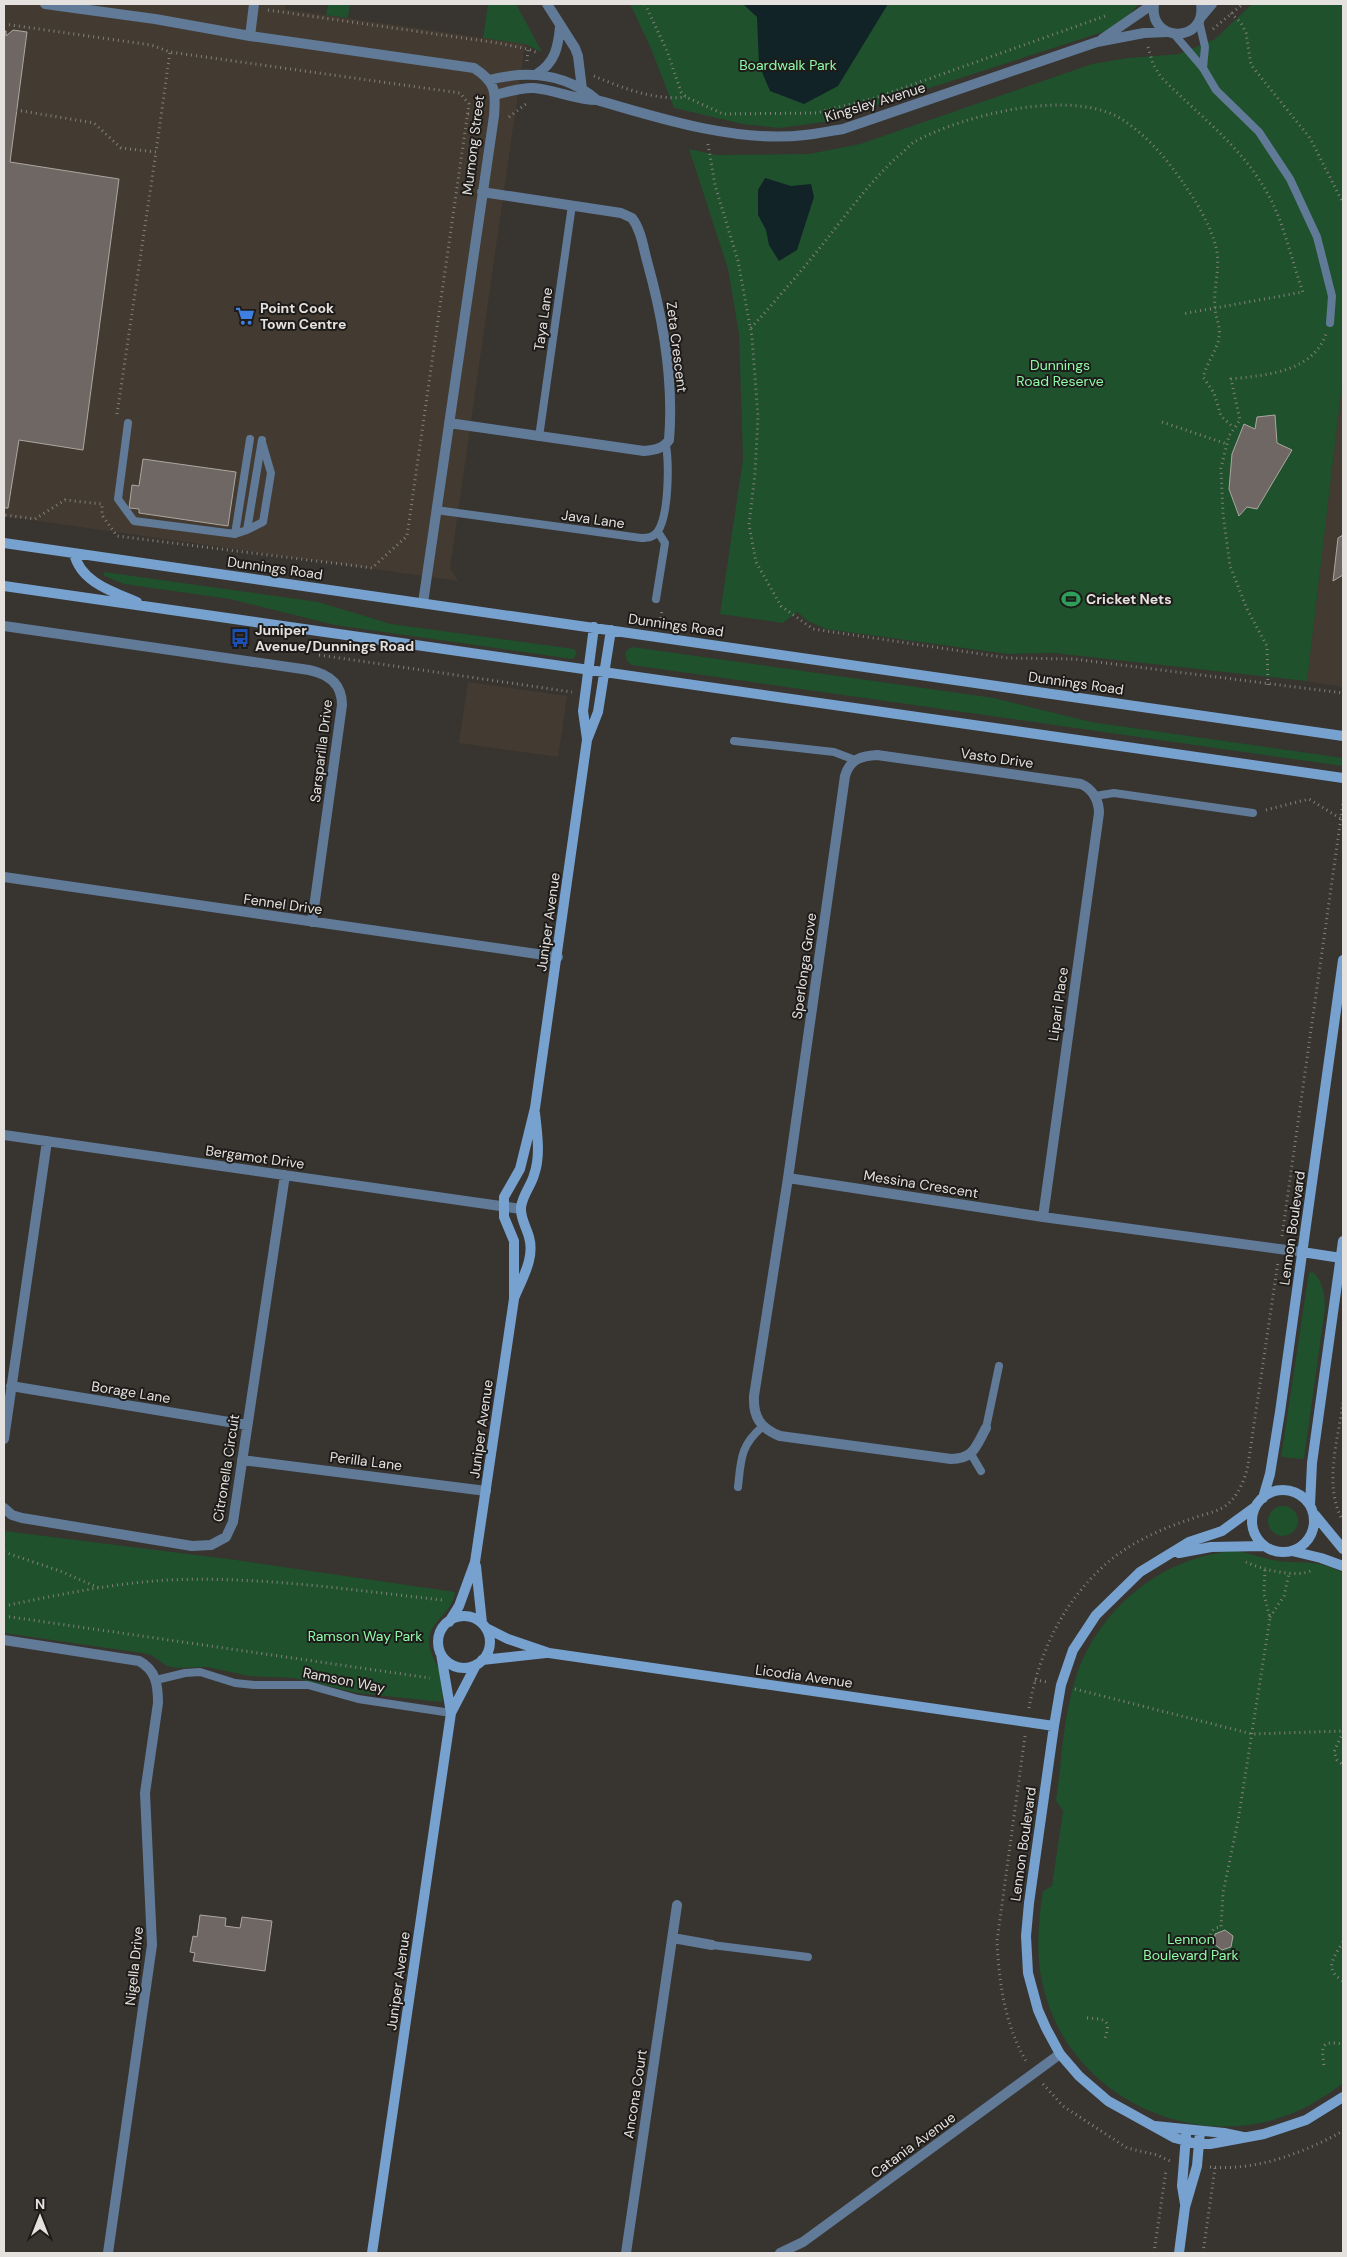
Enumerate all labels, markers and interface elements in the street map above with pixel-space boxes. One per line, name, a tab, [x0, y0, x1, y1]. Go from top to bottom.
park label: Boardwalk Park	[739, 56, 837, 74]
street label: Kingsley Avenue	[822, 78, 928, 126]
street label: Murnong Street	[458, 94, 488, 196]
street label: Taya Lane	[530, 286, 556, 352]
place label: Point Cook Town Centre	[260, 299, 346, 333]
street label: Zeta Crescent	[662, 300, 692, 394]
supermarket icon: Point Cook Town Centre	[234, 305, 256, 327]
park label: Dunnings Road Reserve	[1016, 356, 1104, 390]
street label: Java Lane	[560, 506, 626, 532]
street label: Dunnings Road	[226, 552, 324, 584]
sports icon: Cricket Nets	[1060, 588, 1082, 610]
place label: Cricket Nets	[1086, 590, 1172, 608]
street label: Dunnings Road	[627, 609, 725, 641]
place label: Juniper Avenue/Dunnings Road	[255, 621, 414, 655]
bus stop icon: Juniper Avenue/Dunnings Road	[229, 627, 251, 649]
street label: Dunnings Road	[1027, 667, 1125, 699]
street label: Sarsparilla Drive	[306, 698, 336, 804]
street label: Vasto Drive	[959, 744, 1035, 772]
street label: Juniper Avenue	[532, 871, 564, 973]
street label: Fennel Drive	[243, 890, 323, 918]
street label: Sperlonga Grove	[788, 912, 820, 1020]
street label: Lipari Place	[1044, 966, 1072, 1042]
street label: Bergamot Drive	[204, 1141, 306, 1173]
street label: Messina Crescent	[862, 1166, 980, 1202]
street label: Lennon Boulevard	[1275, 1170, 1309, 1286]
street label: Borage Lane	[90, 1377, 172, 1407]
street label: Juniper Avenue	[465, 1378, 497, 1480]
street label: Citronella Circuit	[209, 1413, 243, 1523]
street label: Perilla Lane	[329, 1448, 403, 1474]
park label: Ramson Way Park	[308, 1627, 422, 1645]
street label: Licodia Avenue	[754, 1660, 854, 1692]
street label: Ramson Way	[301, 1663, 387, 1697]
street label: Lennon Boulevard	[1006, 1786, 1040, 1902]
street label: Nigella Drive	[121, 1926, 147, 2006]
street label: Juniper Avenue	[382, 1930, 414, 2032]
park label: Lennon Boulevard Park	[1143, 1930, 1239, 1964]
street label: Ancona Court	[619, 2048, 651, 2140]
street label: Catania Avenue	[867, 2108, 959, 2182]
north arrow	[15, 2192, 65, 2242]
text: N	[35, 2195, 45, 2213]

